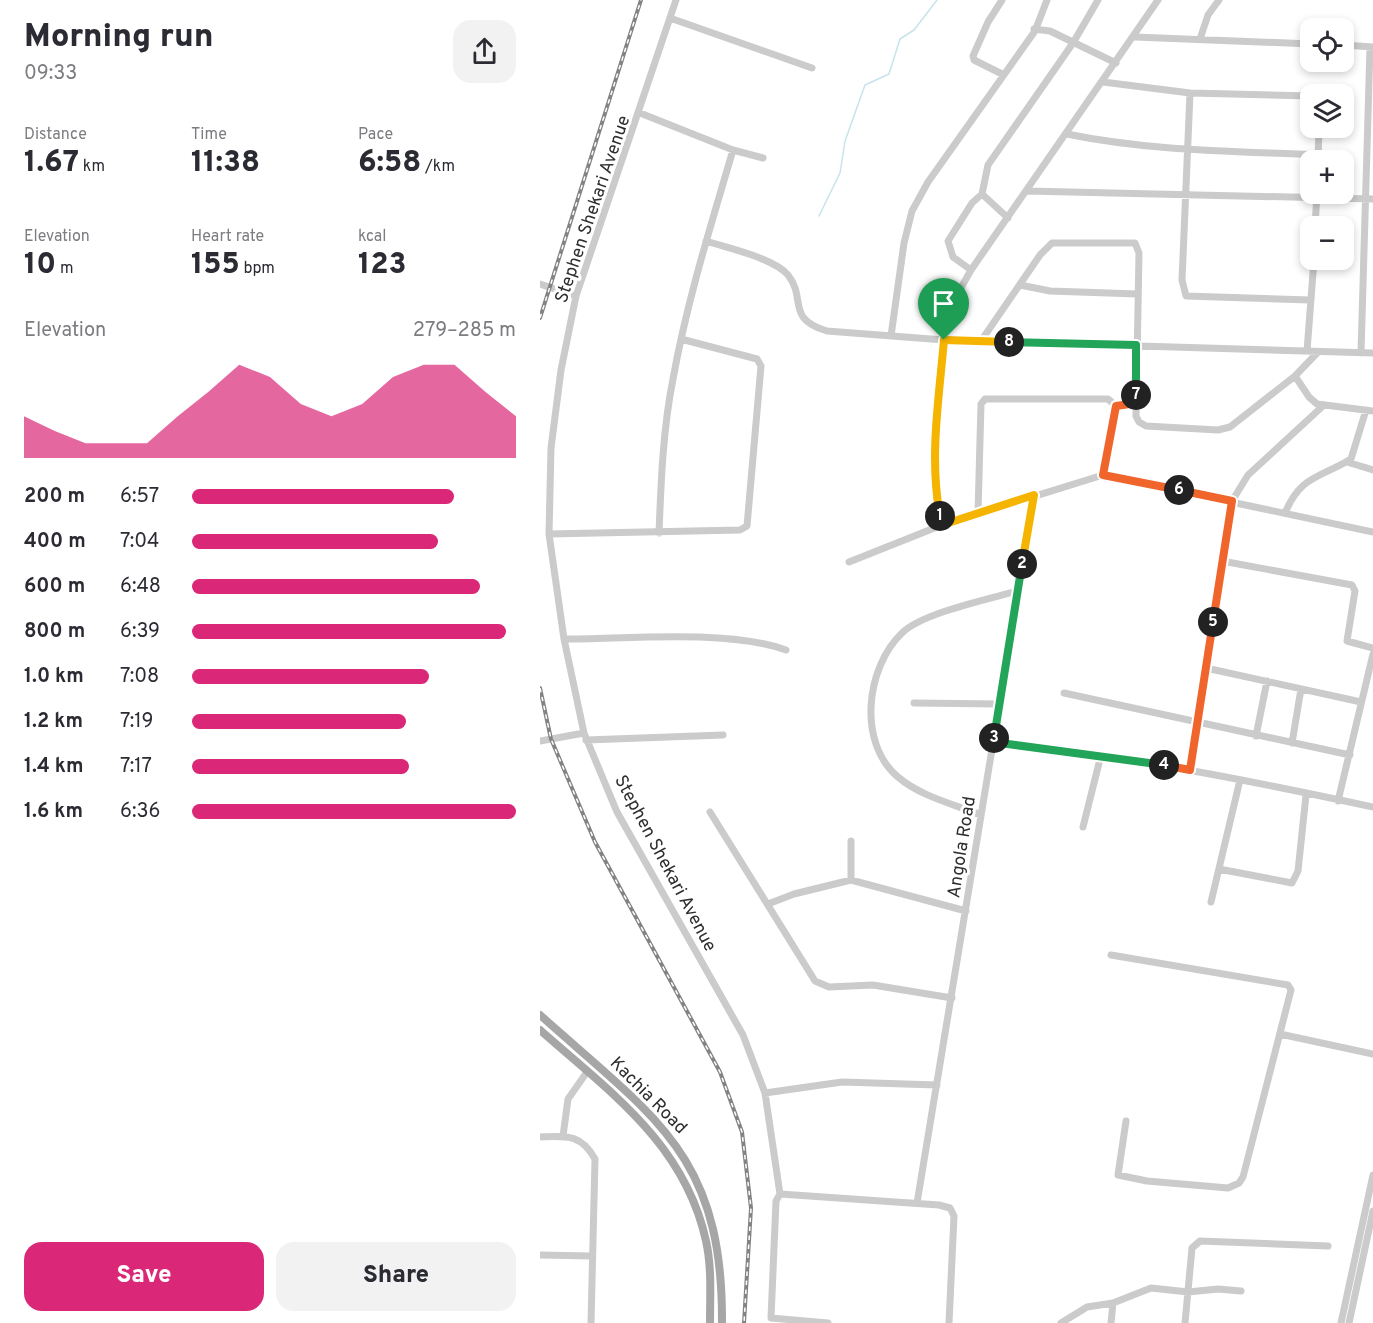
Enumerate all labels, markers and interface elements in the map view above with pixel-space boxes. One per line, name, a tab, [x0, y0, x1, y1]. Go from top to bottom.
text: Morning run	[24, 17, 214, 59]
map controls	[1300, 18, 1354, 270]
button: locate	[1300, 18, 1354, 72]
button: share	[453, 20, 516, 83]
text: 09:33	[24, 61, 77, 87]
button: layers	[1300, 84, 1354, 138]
street label: Stephen Shekari Avenue	[551, 113, 636, 306]
text: Distance	[24, 125, 87, 145]
text: Time	[191, 125, 227, 145]
text: Pace	[358, 125, 393, 145]
text: 1.67	[24, 145, 79, 182]
text: 11:38	[191, 145, 260, 182]
text: 6:58	[358, 145, 421, 182]
button: +	[1300, 150, 1354, 204]
text: km	[79, 157, 105, 177]
text: /km	[421, 157, 455, 177]
button: −	[1300, 216, 1354, 270]
text: Elevation	[24, 227, 90, 247]
text: Heart rate	[191, 227, 264, 247]
text: kcal	[358, 227, 386, 247]
text: 10	[24, 247, 56, 284]
text: 155	[191, 247, 240, 284]
text: 123	[358, 247, 407, 284]
text: m	[56, 259, 73, 279]
text: bpm	[240, 259, 275, 279]
pin	[918, 278, 969, 340]
icon: arrive	[927, 287, 960, 320]
text: Elevation	[24, 318, 106, 344]
text: 279–285 m	[413, 318, 516, 344]
pin: 8	[994, 327, 1024, 357]
text: 8	[1004, 332, 1014, 352]
pin: 7	[1121, 380, 1151, 410]
text: 7	[1132, 385, 1140, 405]
pin: 6	[1164, 475, 1194, 505]
text: 6	[1174, 480, 1184, 500]
text: 200 m	[24, 484, 85, 510]
text: 6:57	[120, 484, 159, 510]
pin: 1	[925, 501, 955, 531]
text: 1	[937, 506, 943, 526]
text: 400 m	[24, 529, 86, 555]
text: 7:04	[120, 529, 159, 555]
pin: 2	[1007, 549, 1037, 579]
text: 2	[1017, 554, 1027, 574]
text: 600 m	[24, 574, 85, 600]
text: 6:48	[120, 574, 161, 600]
pin: 5	[1198, 607, 1228, 637]
text: 5	[1208, 612, 1218, 632]
text: 800 m	[24, 619, 85, 645]
text: 6:39	[120, 619, 160, 645]
text: 1.0 km	[24, 664, 84, 690]
text: 7:08	[120, 664, 159, 690]
text: 1.2 km	[24, 709, 83, 735]
text: 7:19	[120, 709, 154, 735]
pin: 3	[979, 723, 1009, 753]
text: 3	[989, 728, 999, 748]
pin: 4	[1149, 750, 1179, 780]
text: 1.4 km	[24, 754, 84, 780]
text: 7:17	[120, 754, 152, 780]
text: 4	[1159, 755, 1169, 775]
street label: Stephen Shekari Avenue	[608, 771, 721, 956]
street label: Angola Road	[943, 795, 982, 900]
text: 1.6 km	[24, 799, 83, 825]
text: 6:36	[120, 799, 160, 825]
street label: Kachia Road	[604, 1052, 692, 1140]
button: Save	[24, 1242, 264, 1311]
button: Share	[276, 1242, 516, 1311]

